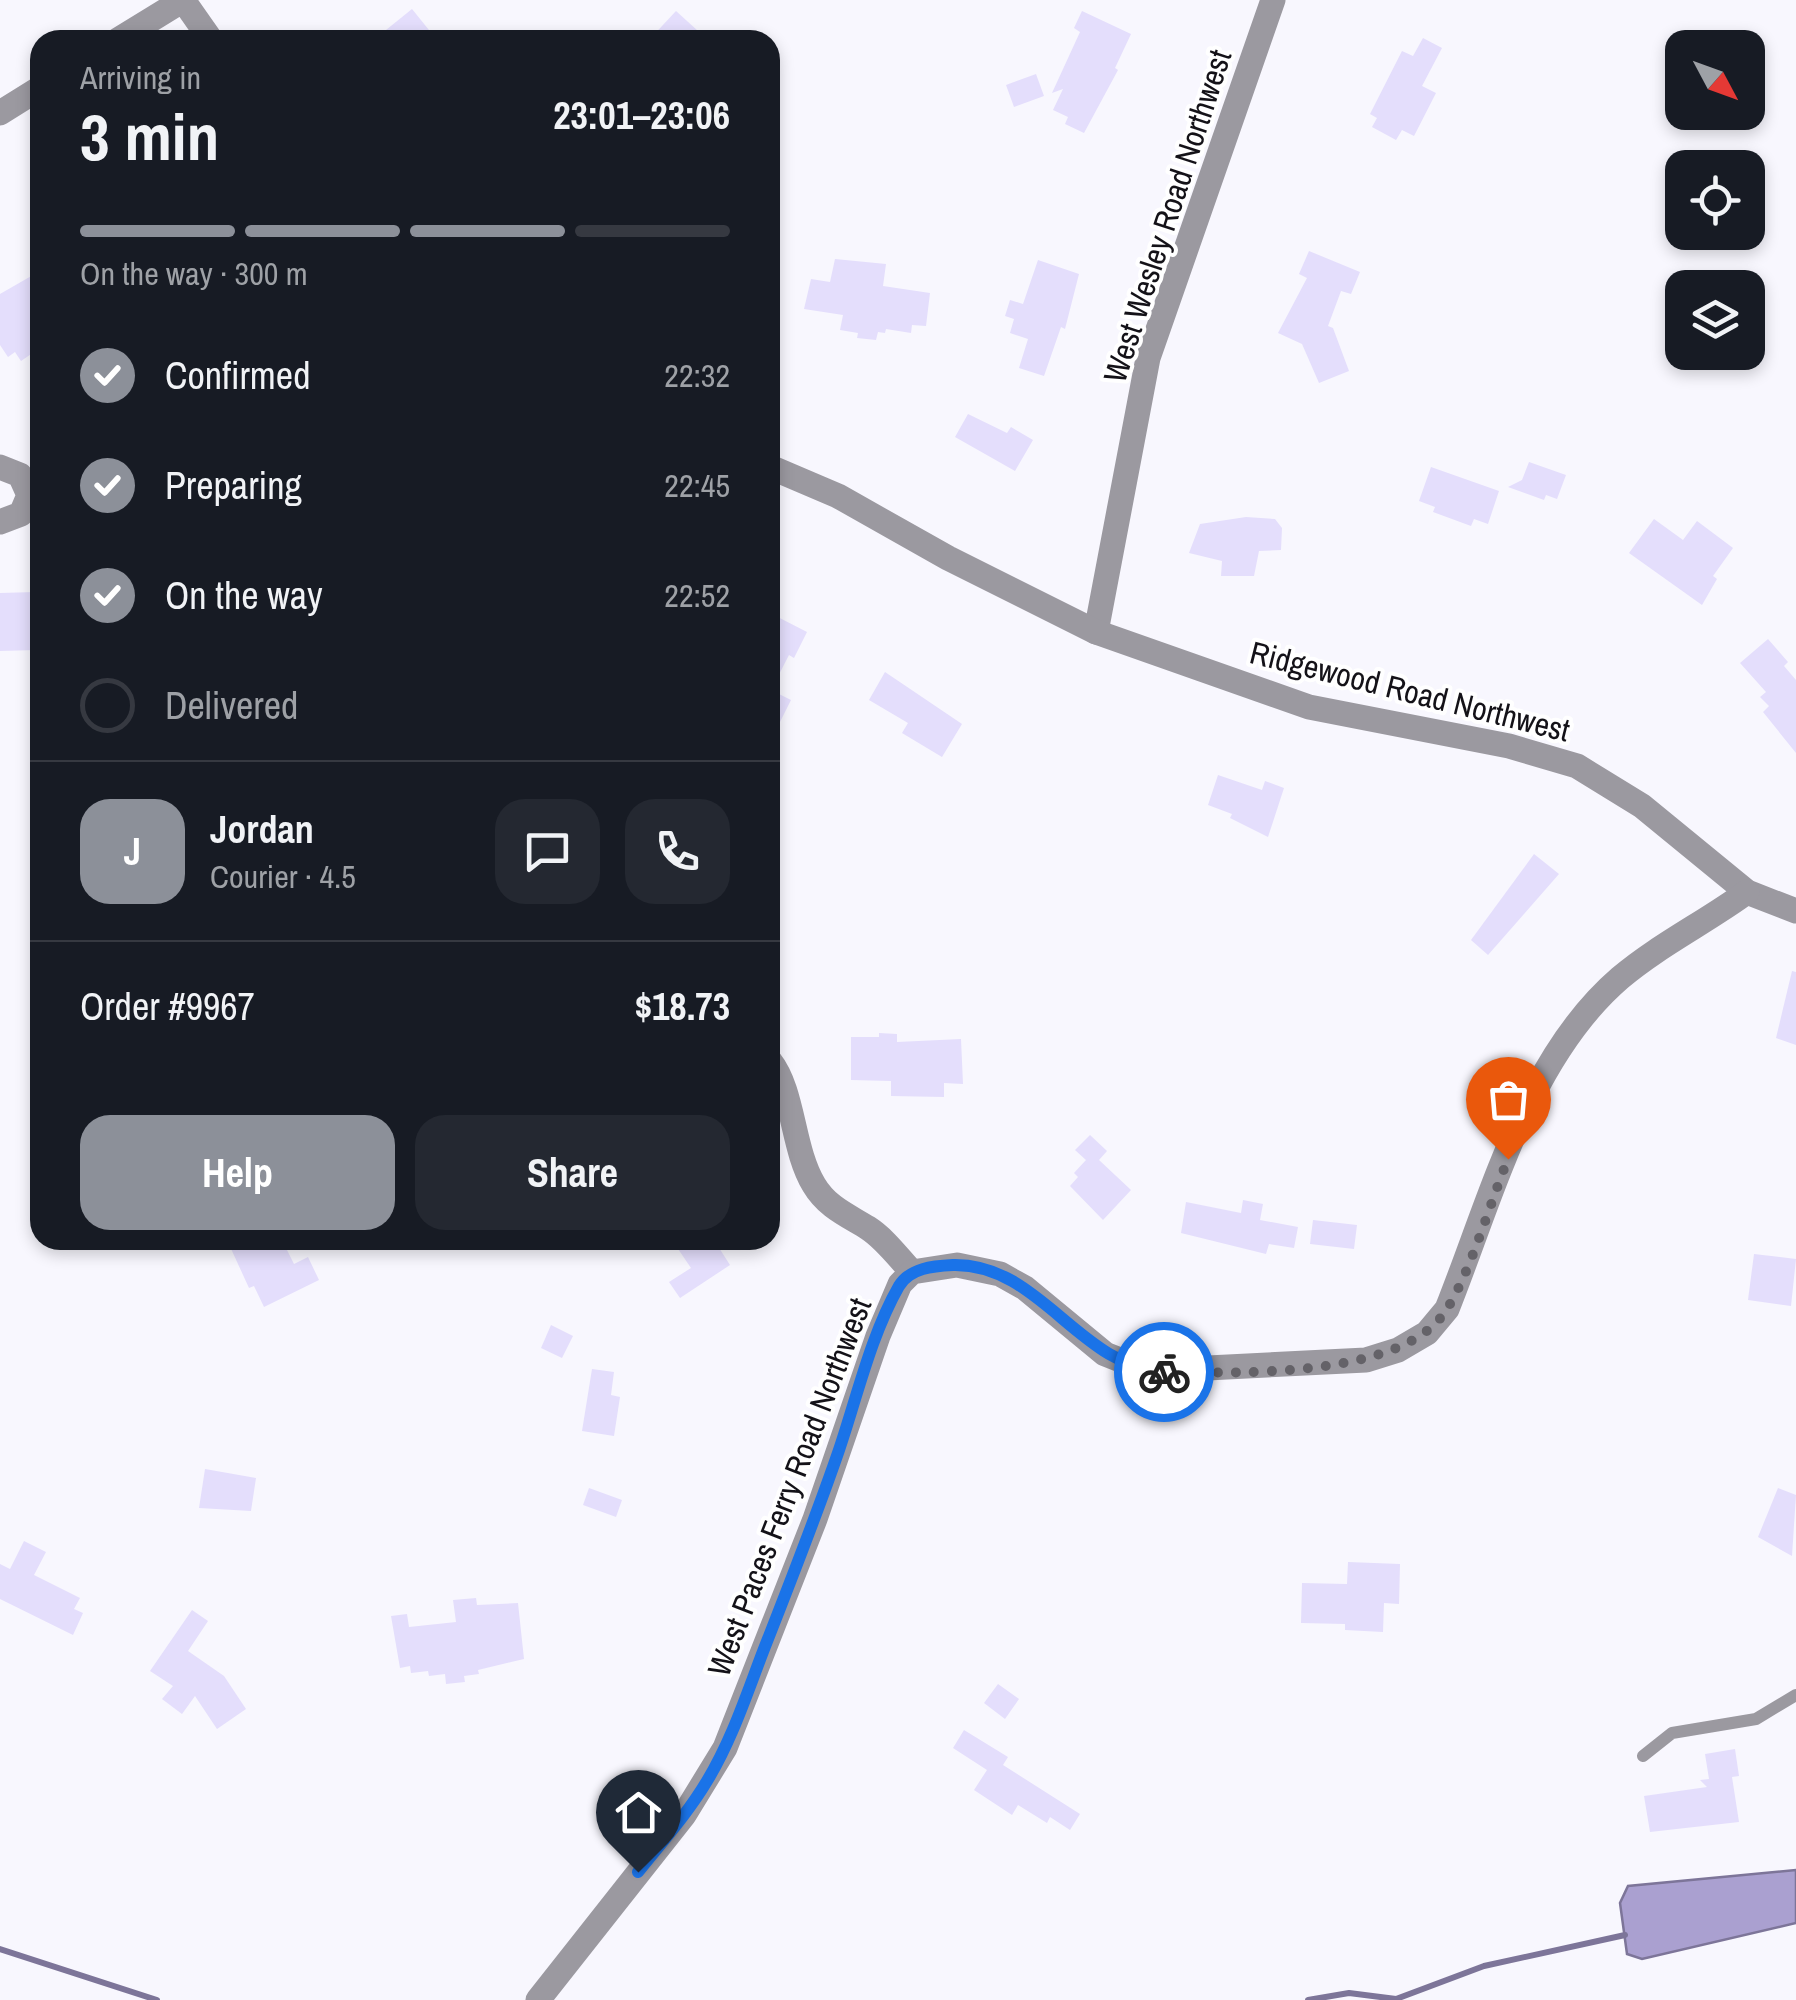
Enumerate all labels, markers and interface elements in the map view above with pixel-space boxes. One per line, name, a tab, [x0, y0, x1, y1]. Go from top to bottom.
north arrow	[1665, 30, 1765, 130]
map controls	[1665, 30, 1765, 370]
street label: West Wesley Road Northwest	[1093, 44, 1241, 388]
text: Arriving in	[80, 56, 201, 99]
text: 23:01–23:06	[553, 90, 730, 141]
text: 3 min	[80, 93, 219, 180]
button: locate	[1665, 150, 1765, 250]
text: On the way · 300 m	[80, 252, 308, 295]
button: layers	[1665, 270, 1765, 370]
icon: check	[80, 348, 135, 403]
text: Confirmed	[165, 350, 310, 401]
text: 22:32	[664, 354, 730, 397]
icon: check	[80, 458, 135, 513]
text: Preparing	[165, 460, 302, 511]
text: 22:45	[664, 464, 730, 507]
icon: check	[80, 568, 135, 623]
text: On the way	[165, 570, 323, 621]
text: 22:52	[664, 574, 730, 617]
street label: Ridgewood Road Northwest	[1246, 630, 1574, 752]
text: Delivered	[165, 680, 298, 731]
button: chat	[495, 799, 600, 904]
button: phone	[625, 799, 730, 904]
text: Jordan	[210, 804, 314, 855]
text: J	[124, 826, 141, 877]
text: Courier · 4.5	[210, 855, 356, 898]
text: Order #9967	[80, 981, 255, 1032]
text: $18.73	[635, 981, 730, 1032]
pin	[1466, 1057, 1551, 1160]
icon: bag	[1481, 1072, 1536, 1127]
button: Help	[80, 1115, 395, 1230]
button: Share	[415, 1115, 730, 1230]
street label: West Paces Ferry Road Northwest	[697, 1292, 881, 1682]
courier	[1114, 1322, 1214, 1422]
icon: bike	[1137, 1345, 1192, 1400]
pin	[596, 1770, 681, 1873]
icon: home	[611, 1785, 666, 1840]

